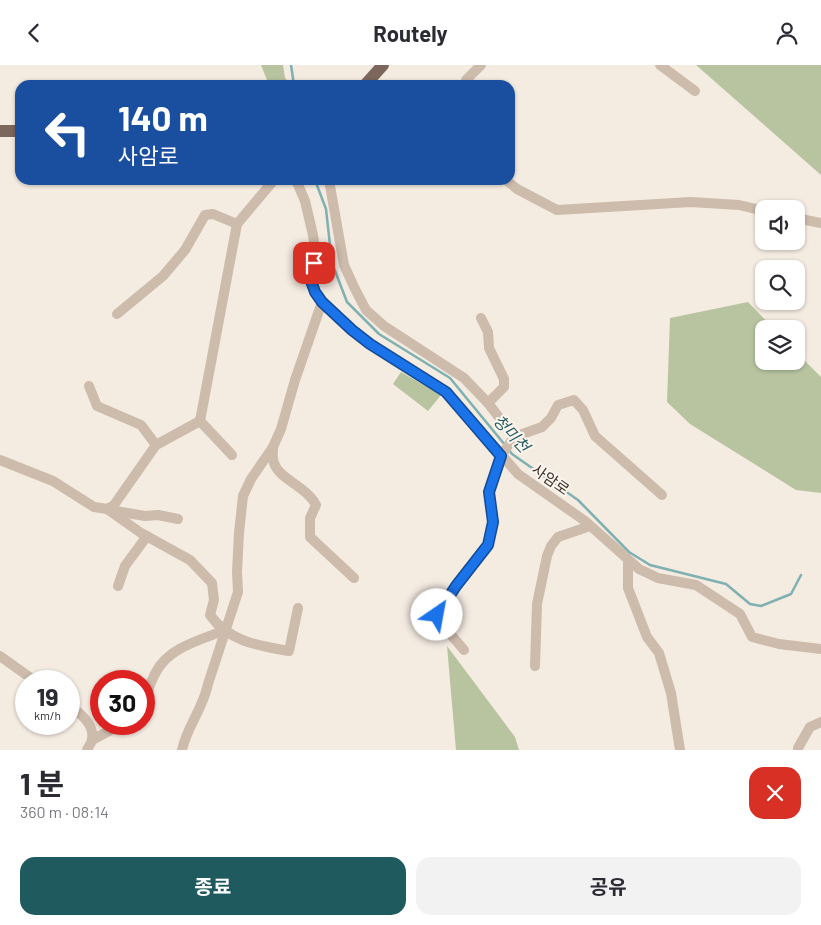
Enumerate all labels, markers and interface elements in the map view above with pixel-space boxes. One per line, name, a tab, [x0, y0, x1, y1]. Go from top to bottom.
icon: back	[20, 19, 48, 47]
icon: person	[773, 19, 801, 47]
text: Routely	[373, 20, 448, 46]
text: 140 m	[118, 96, 208, 138]
icon: left	[35, 100, 100, 165]
text: 사암로	[118, 142, 179, 168]
map controls	[755, 200, 805, 370]
button: sound	[755, 200, 805, 250]
pin	[293, 242, 335, 284]
icon: arrive	[300, 249, 328, 277]
button: search	[755, 260, 805, 310]
button: layers	[755, 320, 805, 370]
water label: 청미천	[490, 410, 536, 457]
street label: 사암로	[529, 460, 573, 498]
position arrow	[410, 588, 462, 640]
speed limit sign: 30	[90, 670, 155, 735]
text: 19	[36, 681, 59, 711]
text: km/h	[34, 708, 61, 722]
text: 1 분	[20, 765, 64, 801]
button: close	[749, 767, 801, 819]
text: 360 m · 08:14	[20, 802, 109, 821]
button: 종료	[20, 857, 406, 915]
button: 공유	[416, 857, 801, 915]

